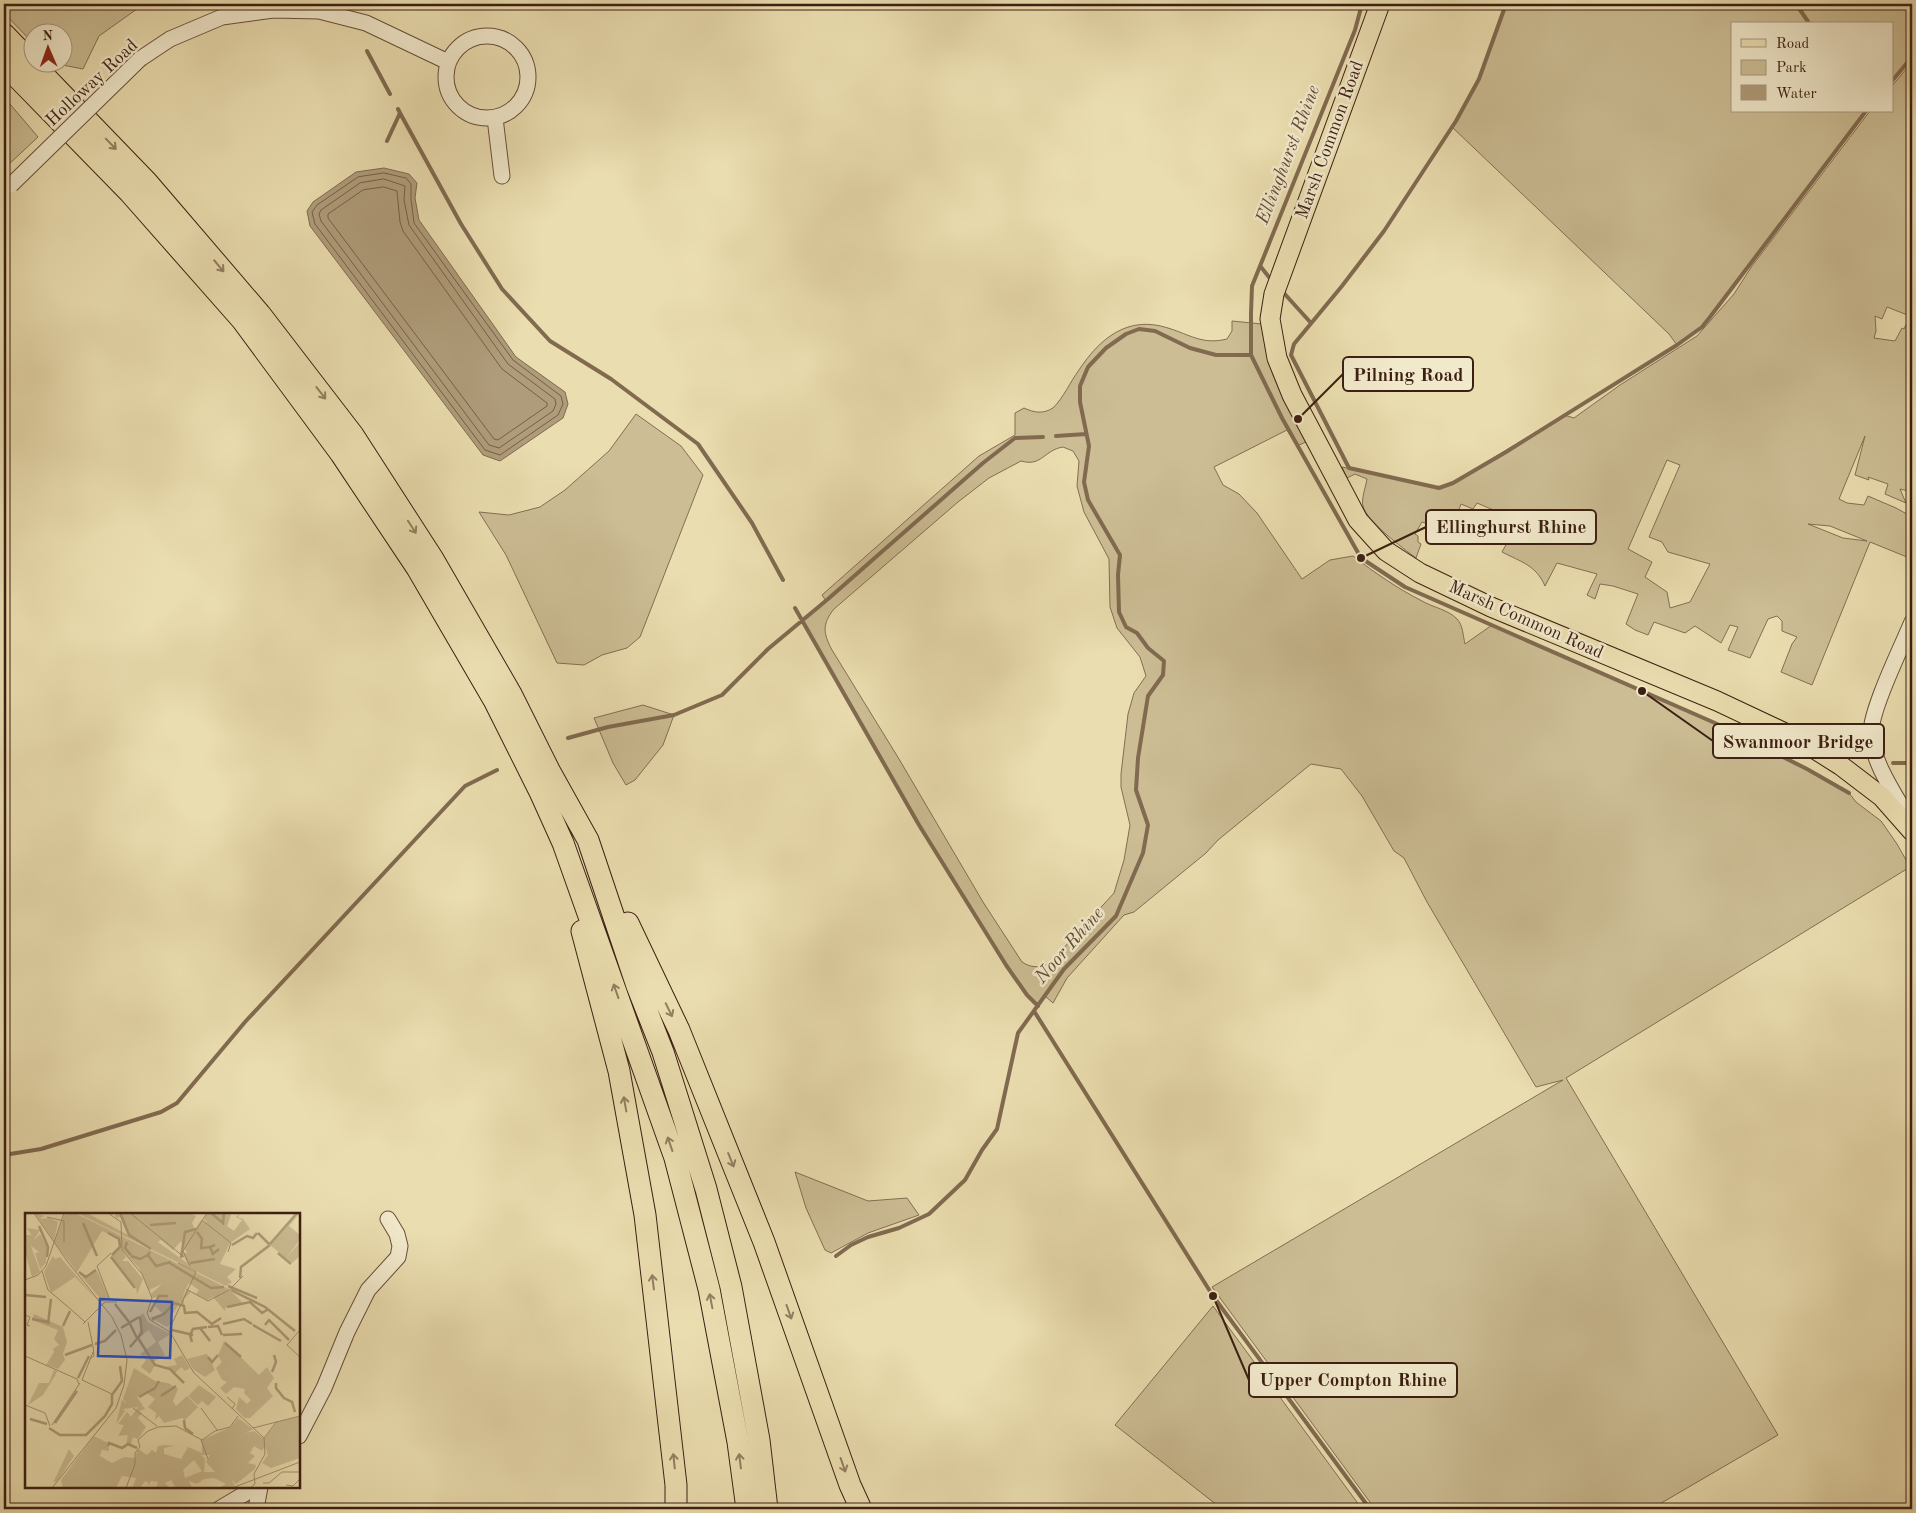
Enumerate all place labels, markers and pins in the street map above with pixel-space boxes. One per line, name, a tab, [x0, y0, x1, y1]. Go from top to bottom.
callout: Pilning Road	[1343, 357, 1473, 391]
callout: Ellinghurst Rhine	[1426, 510, 1596, 544]
callout: Swanmoor Bridge	[1713, 724, 1884, 758]
callout: Upper Compton Rhine	[1249, 1363, 1457, 1397]

